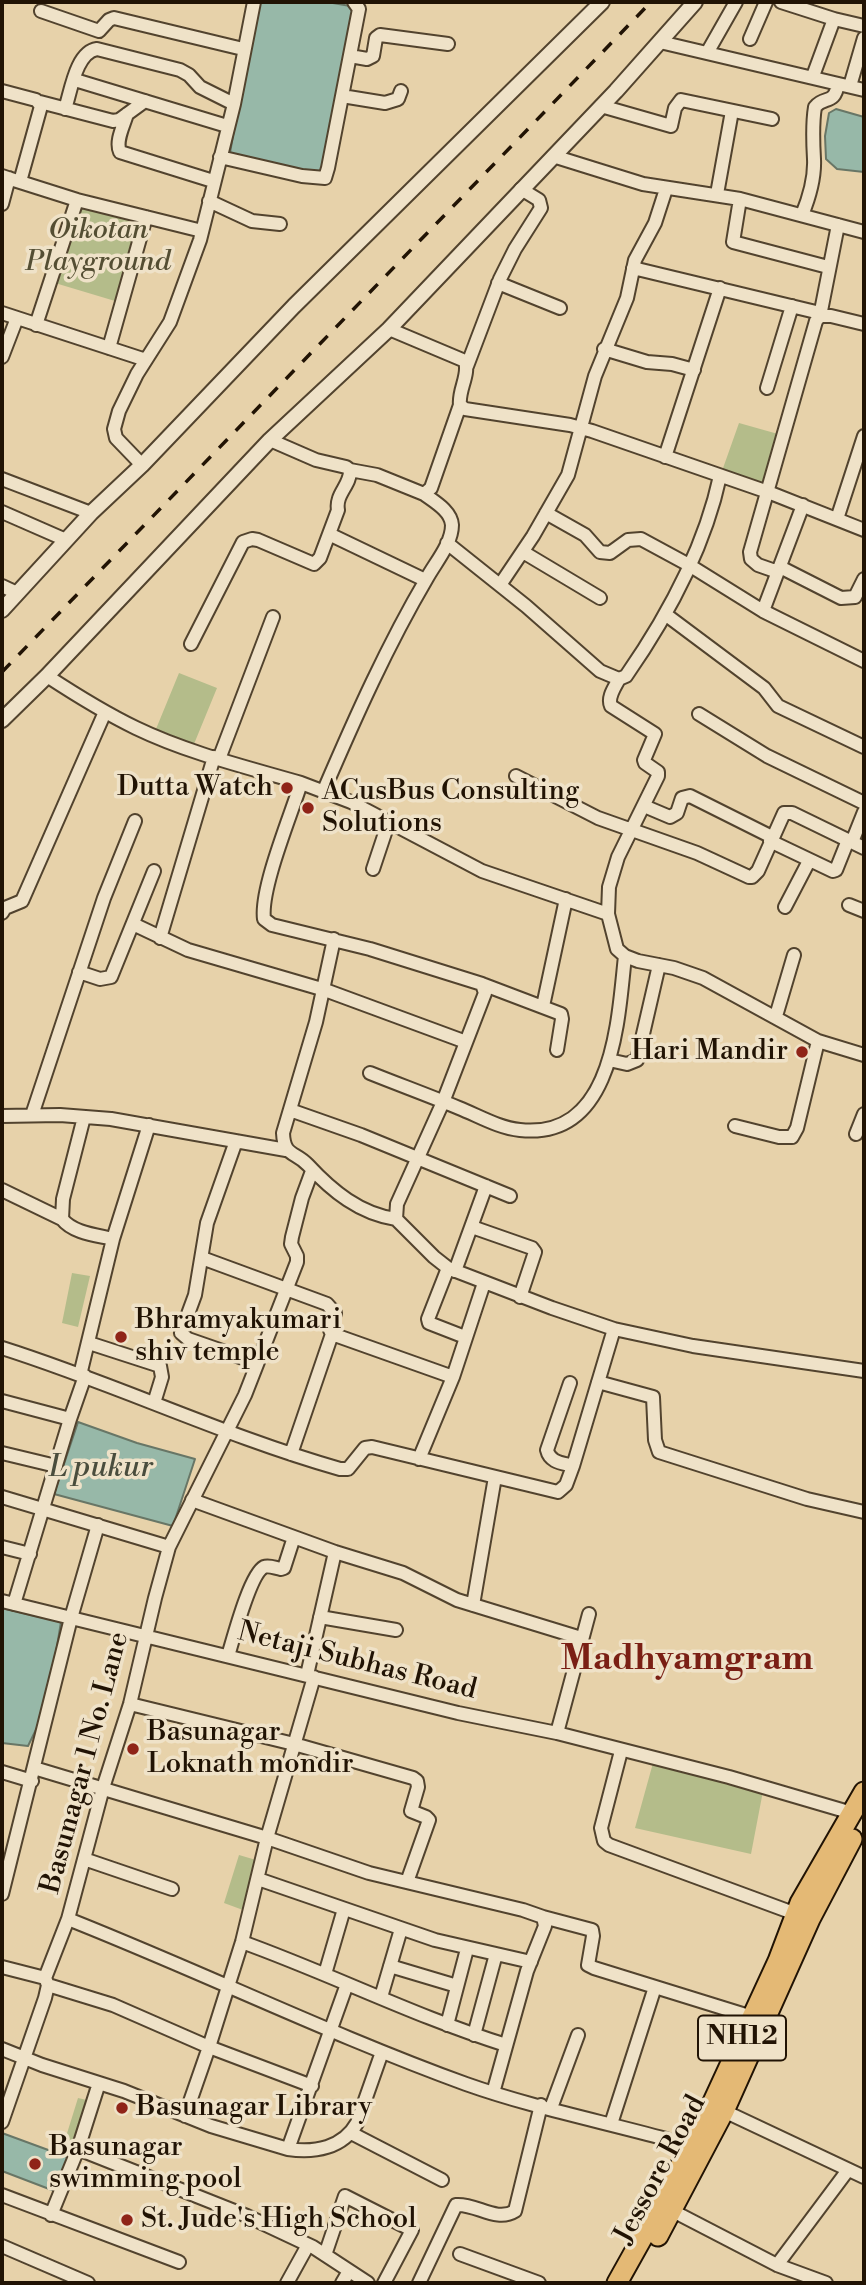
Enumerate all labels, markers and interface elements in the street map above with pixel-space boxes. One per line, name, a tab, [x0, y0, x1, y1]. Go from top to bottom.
park label: Oikotan Playground	[26, 214, 170, 280]
place label: Dutta Watch	[117, 771, 273, 805]
place label: ACusBus Consulting Solutions	[322, 775, 579, 841]
marker: Dutta Watch	[279, 780, 295, 796]
marker: ACusBus Consulting Solutions	[300, 800, 316, 816]
place label: Hari Mandir	[631, 1035, 788, 1069]
marker: Hari Mandir	[794, 1044, 810, 1060]
place label: Bhramyakumari shiv temple	[135, 1304, 341, 1370]
marker: Bhramyakumari shiv temple	[113, 1329, 129, 1345]
water label: L pukur	[49, 1451, 153, 1487]
street label: Netaji Subhas Road	[234, 1616, 480, 1708]
street label: Basunagar 1 No. Lane	[35, 1629, 137, 1897]
district label: Madhyamgram	[561, 1640, 813, 1682]
place label: Basunagar Loknath mondir	[147, 1716, 354, 1782]
marker: Basunagar Loknath mondir	[125, 1741, 141, 1757]
road number: NH12	[698, 2016, 786, 2060]
street label: Jessore Road	[608, 2090, 714, 2250]
place label: Basunagar Library	[136, 2091, 372, 2125]
marker: Basunagar Library	[114, 2100, 130, 2116]
place label: Basunagar swimming pool	[49, 2131, 241, 2197]
marker: Basunagar swimming pool	[27, 2156, 43, 2172]
place label: St. Jude's High School	[141, 2203, 416, 2237]
marker: St. Jude's High School	[119, 2212, 135, 2228]

